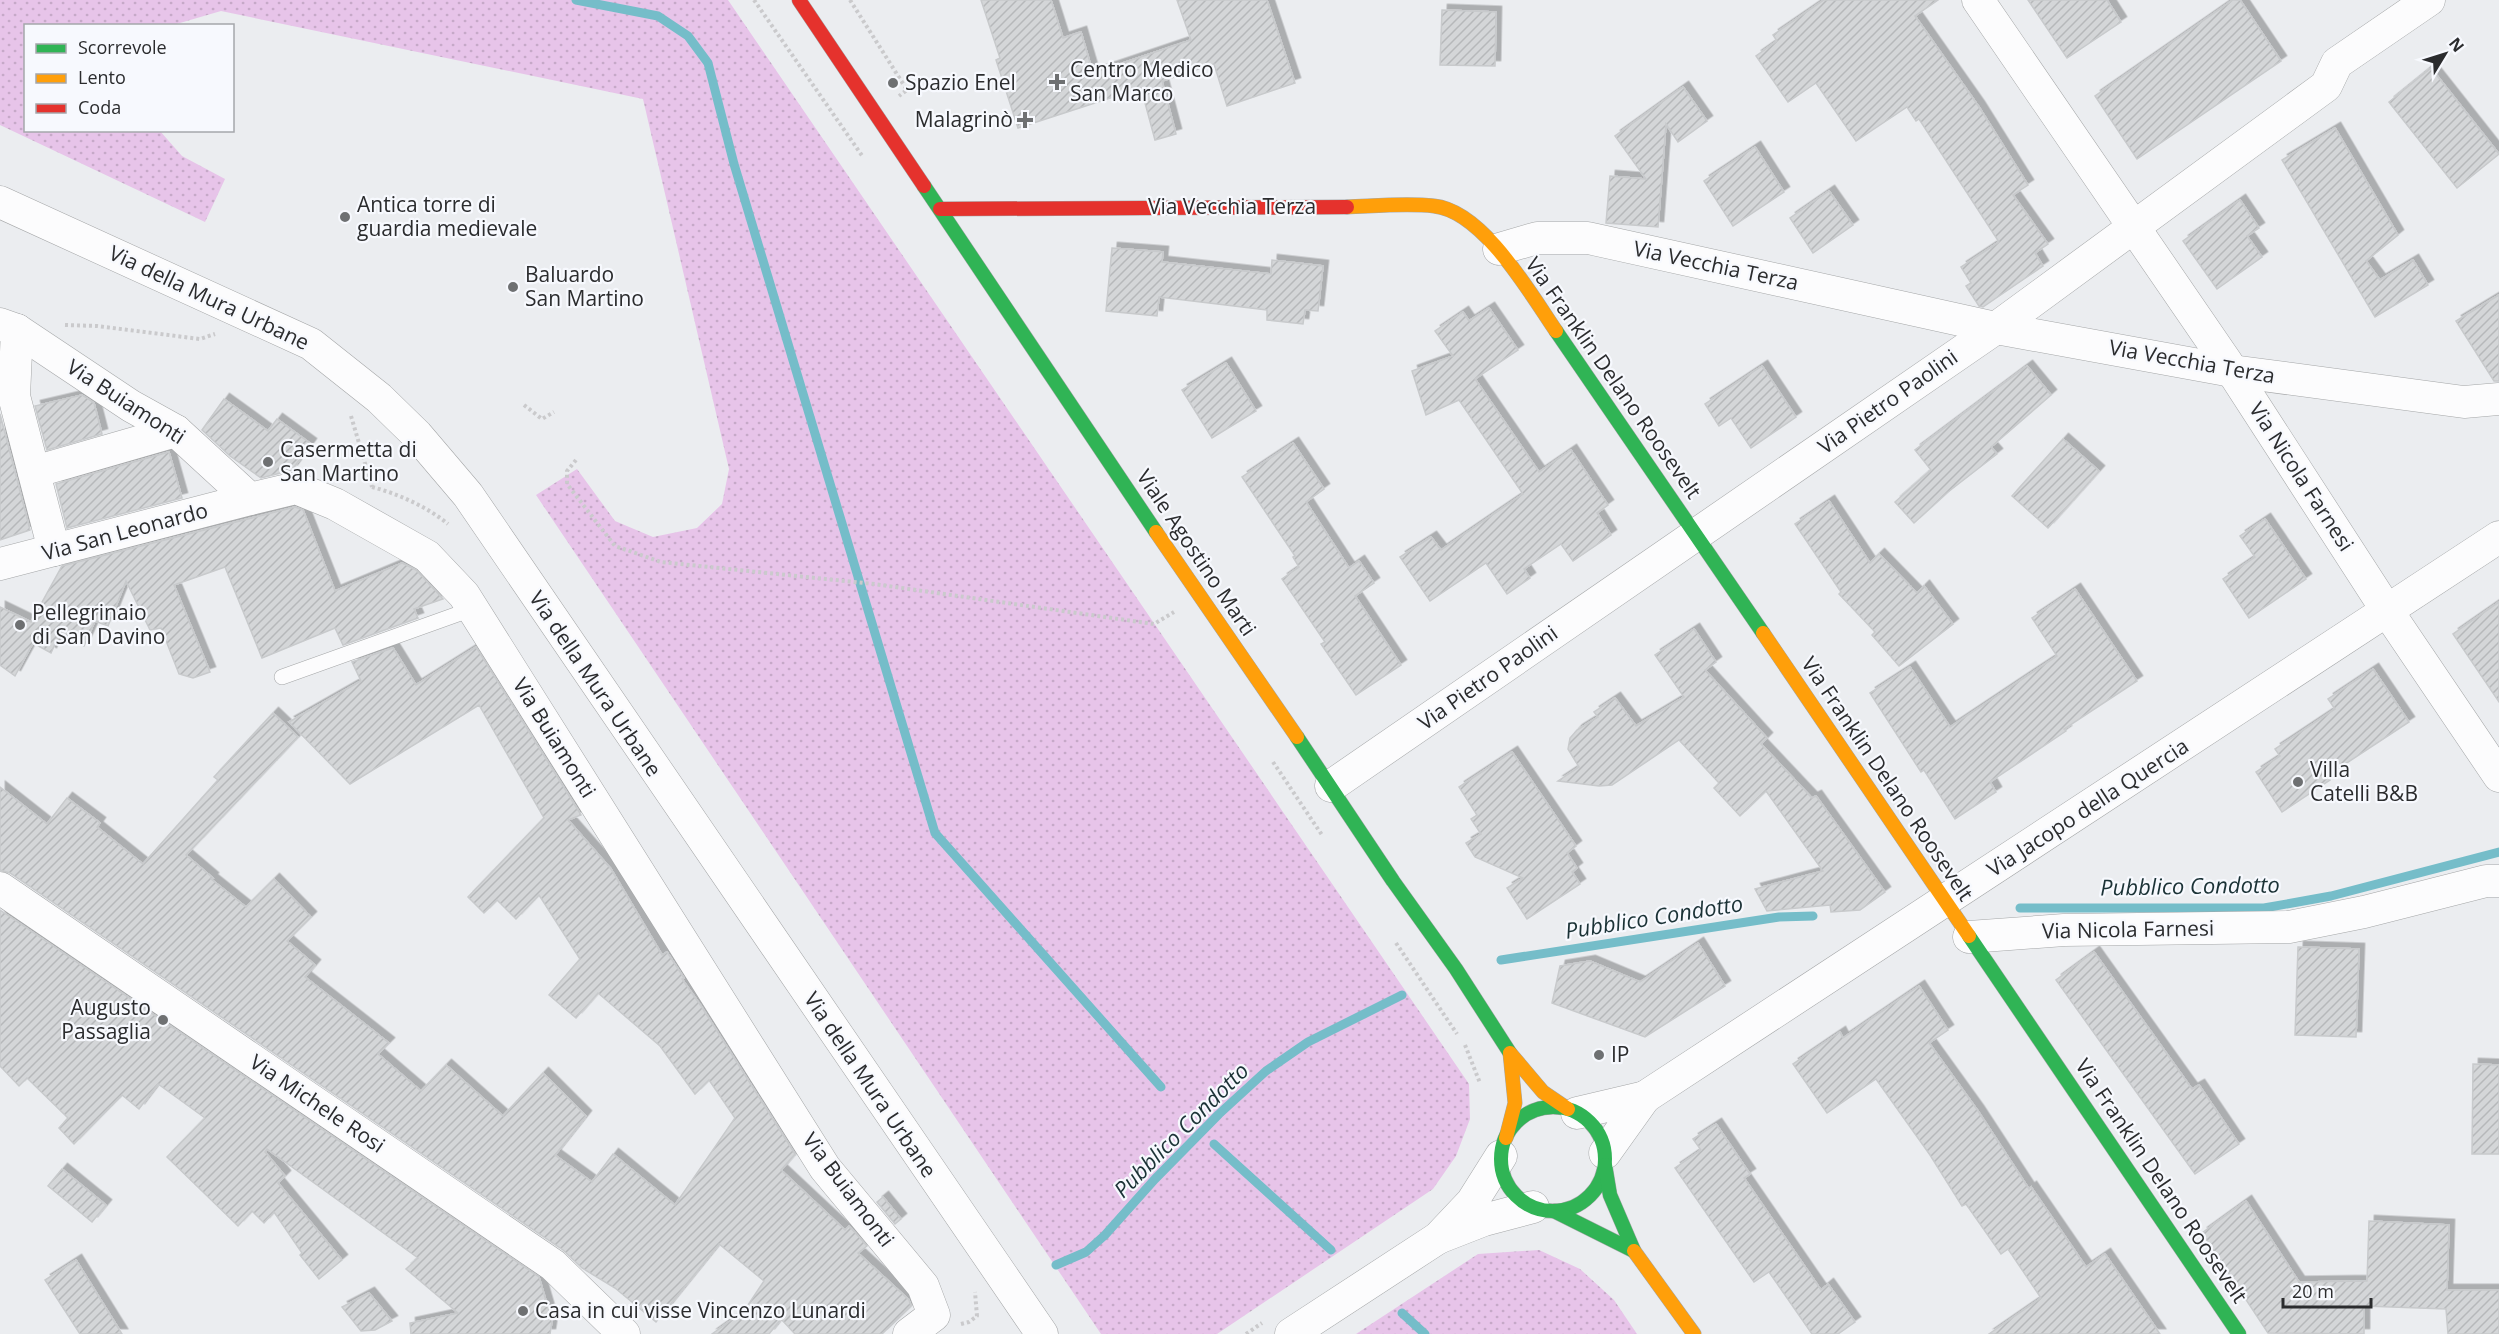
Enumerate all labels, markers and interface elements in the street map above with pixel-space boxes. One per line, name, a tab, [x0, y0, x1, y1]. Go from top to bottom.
legend	[24, 24, 234, 132]
north arrow	[2415, 24, 2475, 84]
text: N	[2444, 33, 2469, 57]
text: Scorrevole	[78, 35, 167, 59]
place label: Centro Medico San Marco	[1070, 55, 1214, 107]
text: Lento	[78, 65, 126, 89]
place label: Spazio Enel	[905, 68, 1016, 96]
marker: Centro Medico San Marco	[1048, 73, 1066, 91]
marker: Spazio Enel	[886, 76, 900, 90]
text: Coda	[78, 95, 121, 119]
place label: Malagrinò	[915, 105, 1013, 133]
marker: Malagrinò	[1018, 113, 1032, 127]
place label: Antica torre di guardia medievale	[357, 190, 537, 242]
street label: Via Vecchia Terza	[1148, 192, 1316, 220]
marker: Antica torre di guardia medievale	[338, 210, 352, 224]
street label: Via Vecchia Terza	[1631, 234, 1801, 296]
street label: Via della Mura Urbane	[105, 238, 314, 356]
street label: Via Franklin Delano Roosevelt	[1519, 251, 1708, 504]
place label: Baluardo San Martino	[525, 260, 644, 312]
marker: Baluardo San Martino	[506, 280, 520, 294]
street label: Via Vecchia Terza	[2107, 333, 2277, 389]
street label: Via Pietro Paolini	[1812, 343, 1963, 460]
street label: Via Buiamonti	[62, 352, 191, 450]
street label: Via Nicola Farnesi	[2243, 397, 2360, 556]
place label: Casermetta di San Martino	[280, 435, 417, 487]
marker: Casermetta di San Martino	[261, 455, 275, 469]
street label: Viale Agostino Marti	[1131, 464, 1263, 641]
street label: Via San Leonardo	[39, 495, 211, 567]
street label: Via della Mura Urbane	[523, 585, 668, 782]
place label: Pellegrinaio di San Davino	[32, 598, 165, 650]
marker: Pellegrinaio di San Davino	[13, 618, 27, 632]
street label: Via Pietro Paolini	[1412, 619, 1563, 736]
street label: Via Franklin Delano Roosevelt	[1795, 651, 1980, 906]
street label: Via Buiamonti	[507, 672, 603, 803]
street label: Via Jacopo della Quercia	[1981, 731, 2194, 883]
place label: Villa Catelli B&B	[2310, 755, 2418, 807]
marker: Villa Catelli B&B	[2291, 775, 2305, 789]
water label: Pubblico Condotto	[2100, 868, 2280, 902]
water label: Pubblico Condotto	[1563, 887, 1745, 945]
street label: Via Nicola Farnesi	[2042, 913, 2214, 945]
street label: Via della Mura Urbane	[798, 986, 943, 1183]
place label: Augusto Passaglia	[61, 993, 151, 1045]
marker: Augusto Passaglia	[156, 1013, 170, 1027]
place label: IP	[1611, 1040, 1630, 1068]
street label: Via Michele Rosi	[245, 1048, 391, 1159]
marker: IP	[1592, 1048, 1606, 1062]
street label: Via Franklin Delano Roosevelt	[2069, 1053, 2254, 1308]
water label: Pubblico Condotto	[1106, 1055, 1254, 1203]
street label: Via Buiamonti	[797, 1127, 901, 1252]
scale bar	[2283, 1271, 2372, 1309]
text: 20 m	[2292, 1279, 2334, 1303]
place label: Casa in cui visse Vincenzo Lunardi	[535, 1296, 866, 1324]
marker: Casa in cui visse Vincenzo Lunardi	[516, 1304, 530, 1318]

